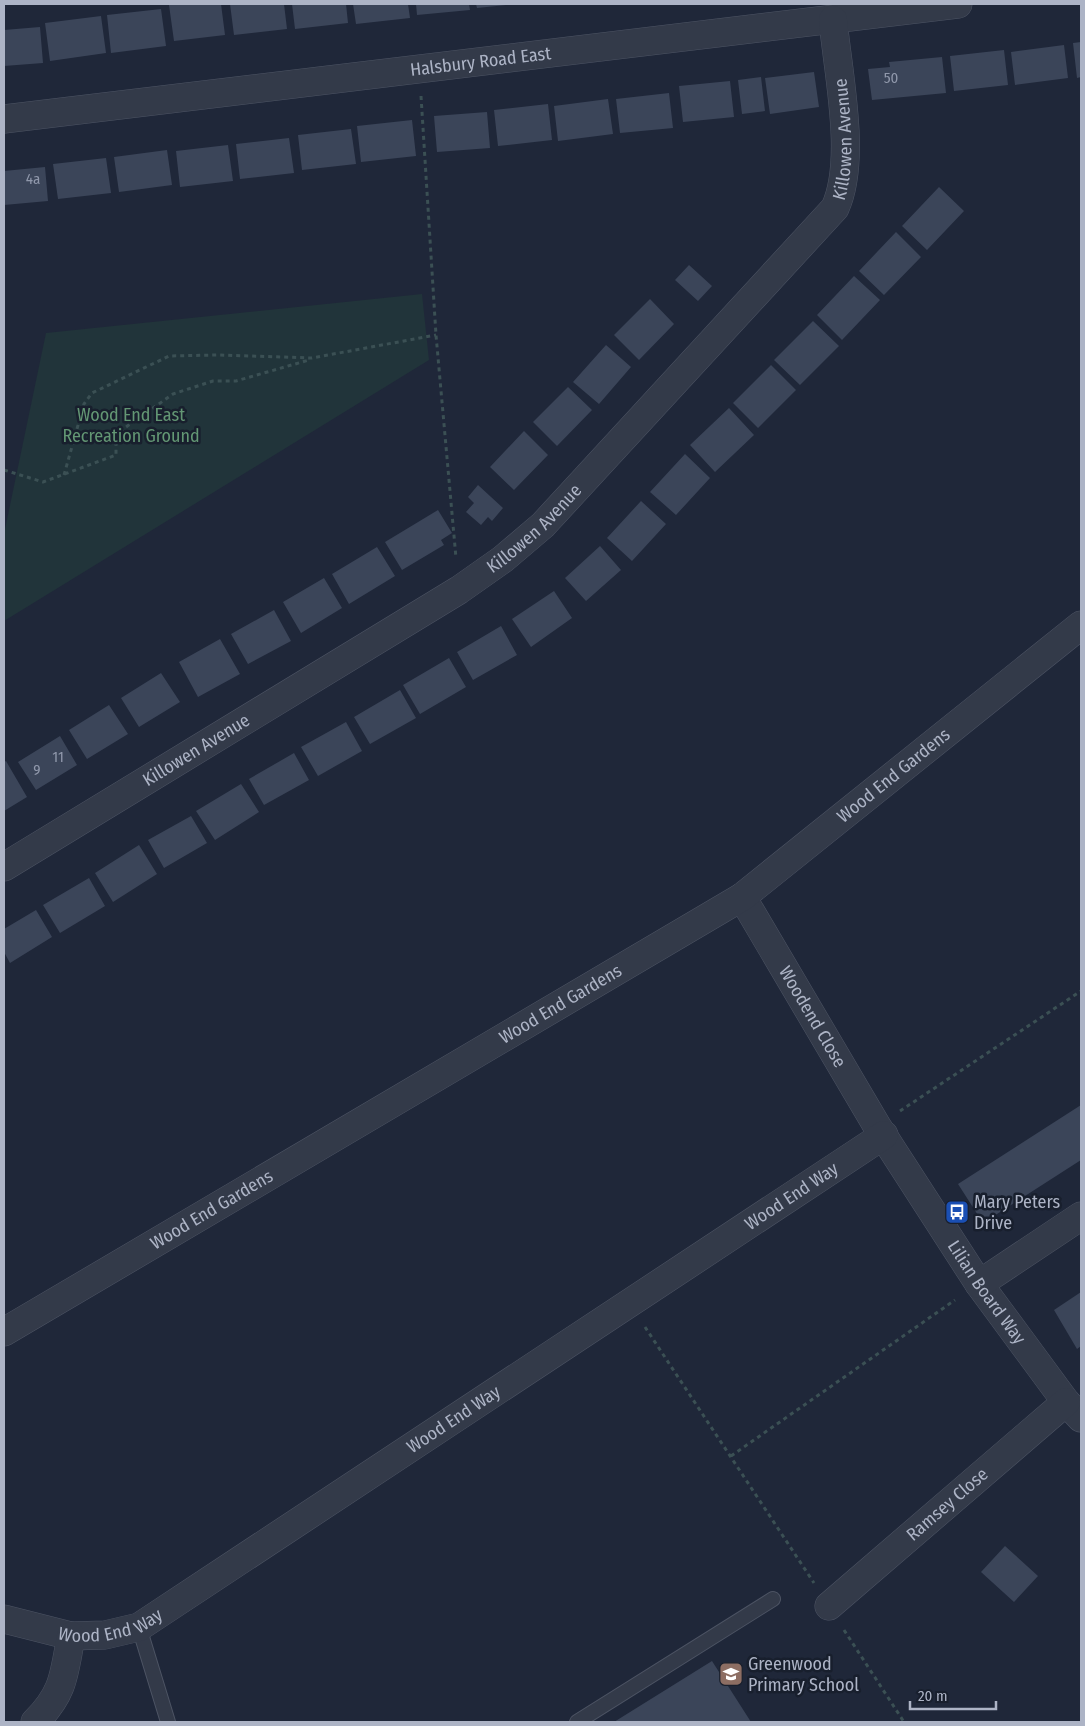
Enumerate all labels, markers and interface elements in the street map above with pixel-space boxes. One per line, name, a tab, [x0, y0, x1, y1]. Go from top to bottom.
street label: Halsbury Road East	[409, 42, 552, 81]
house number: 50	[884, 69, 898, 87]
street label: Killowen Avenue	[828, 77, 856, 203]
house number: 4a	[26, 170, 40, 188]
park label: Wood End East Recreation Ground	[62, 404, 200, 447]
street label: Killowen Avenue	[483, 479, 586, 578]
street label: Killowen Avenue	[139, 709, 254, 791]
street label: Wood End Gardens	[833, 723, 955, 827]
house number: 11	[52, 748, 64, 766]
house number: 9	[33, 761, 41, 779]
street label: Wood End Gardens	[495, 959, 626, 1049]
street label: Woodend Close	[774, 962, 851, 1071]
street label: Wood End Way	[741, 1157, 842, 1235]
street label: Wood End Gardens	[146, 1165, 277, 1254]
place label: Mary Peters Drive	[974, 1191, 1060, 1234]
bus stop icon: Mary Peters Drive	[944, 1199, 970, 1225]
street label: Lilian Board Way	[943, 1236, 1031, 1348]
street label: Wood End Way	[403, 1381, 504, 1458]
street label: Ramsey Close	[902, 1463, 993, 1545]
street label: Wood End Way	[56, 1604, 166, 1647]
place label: Greenwood Primary School	[748, 1653, 859, 1696]
school or university icon: Greenwood Primary School	[718, 1661, 744, 1687]
scale bar	[910, 1678, 996, 1710]
text: 20 m	[918, 1687, 948, 1705]

